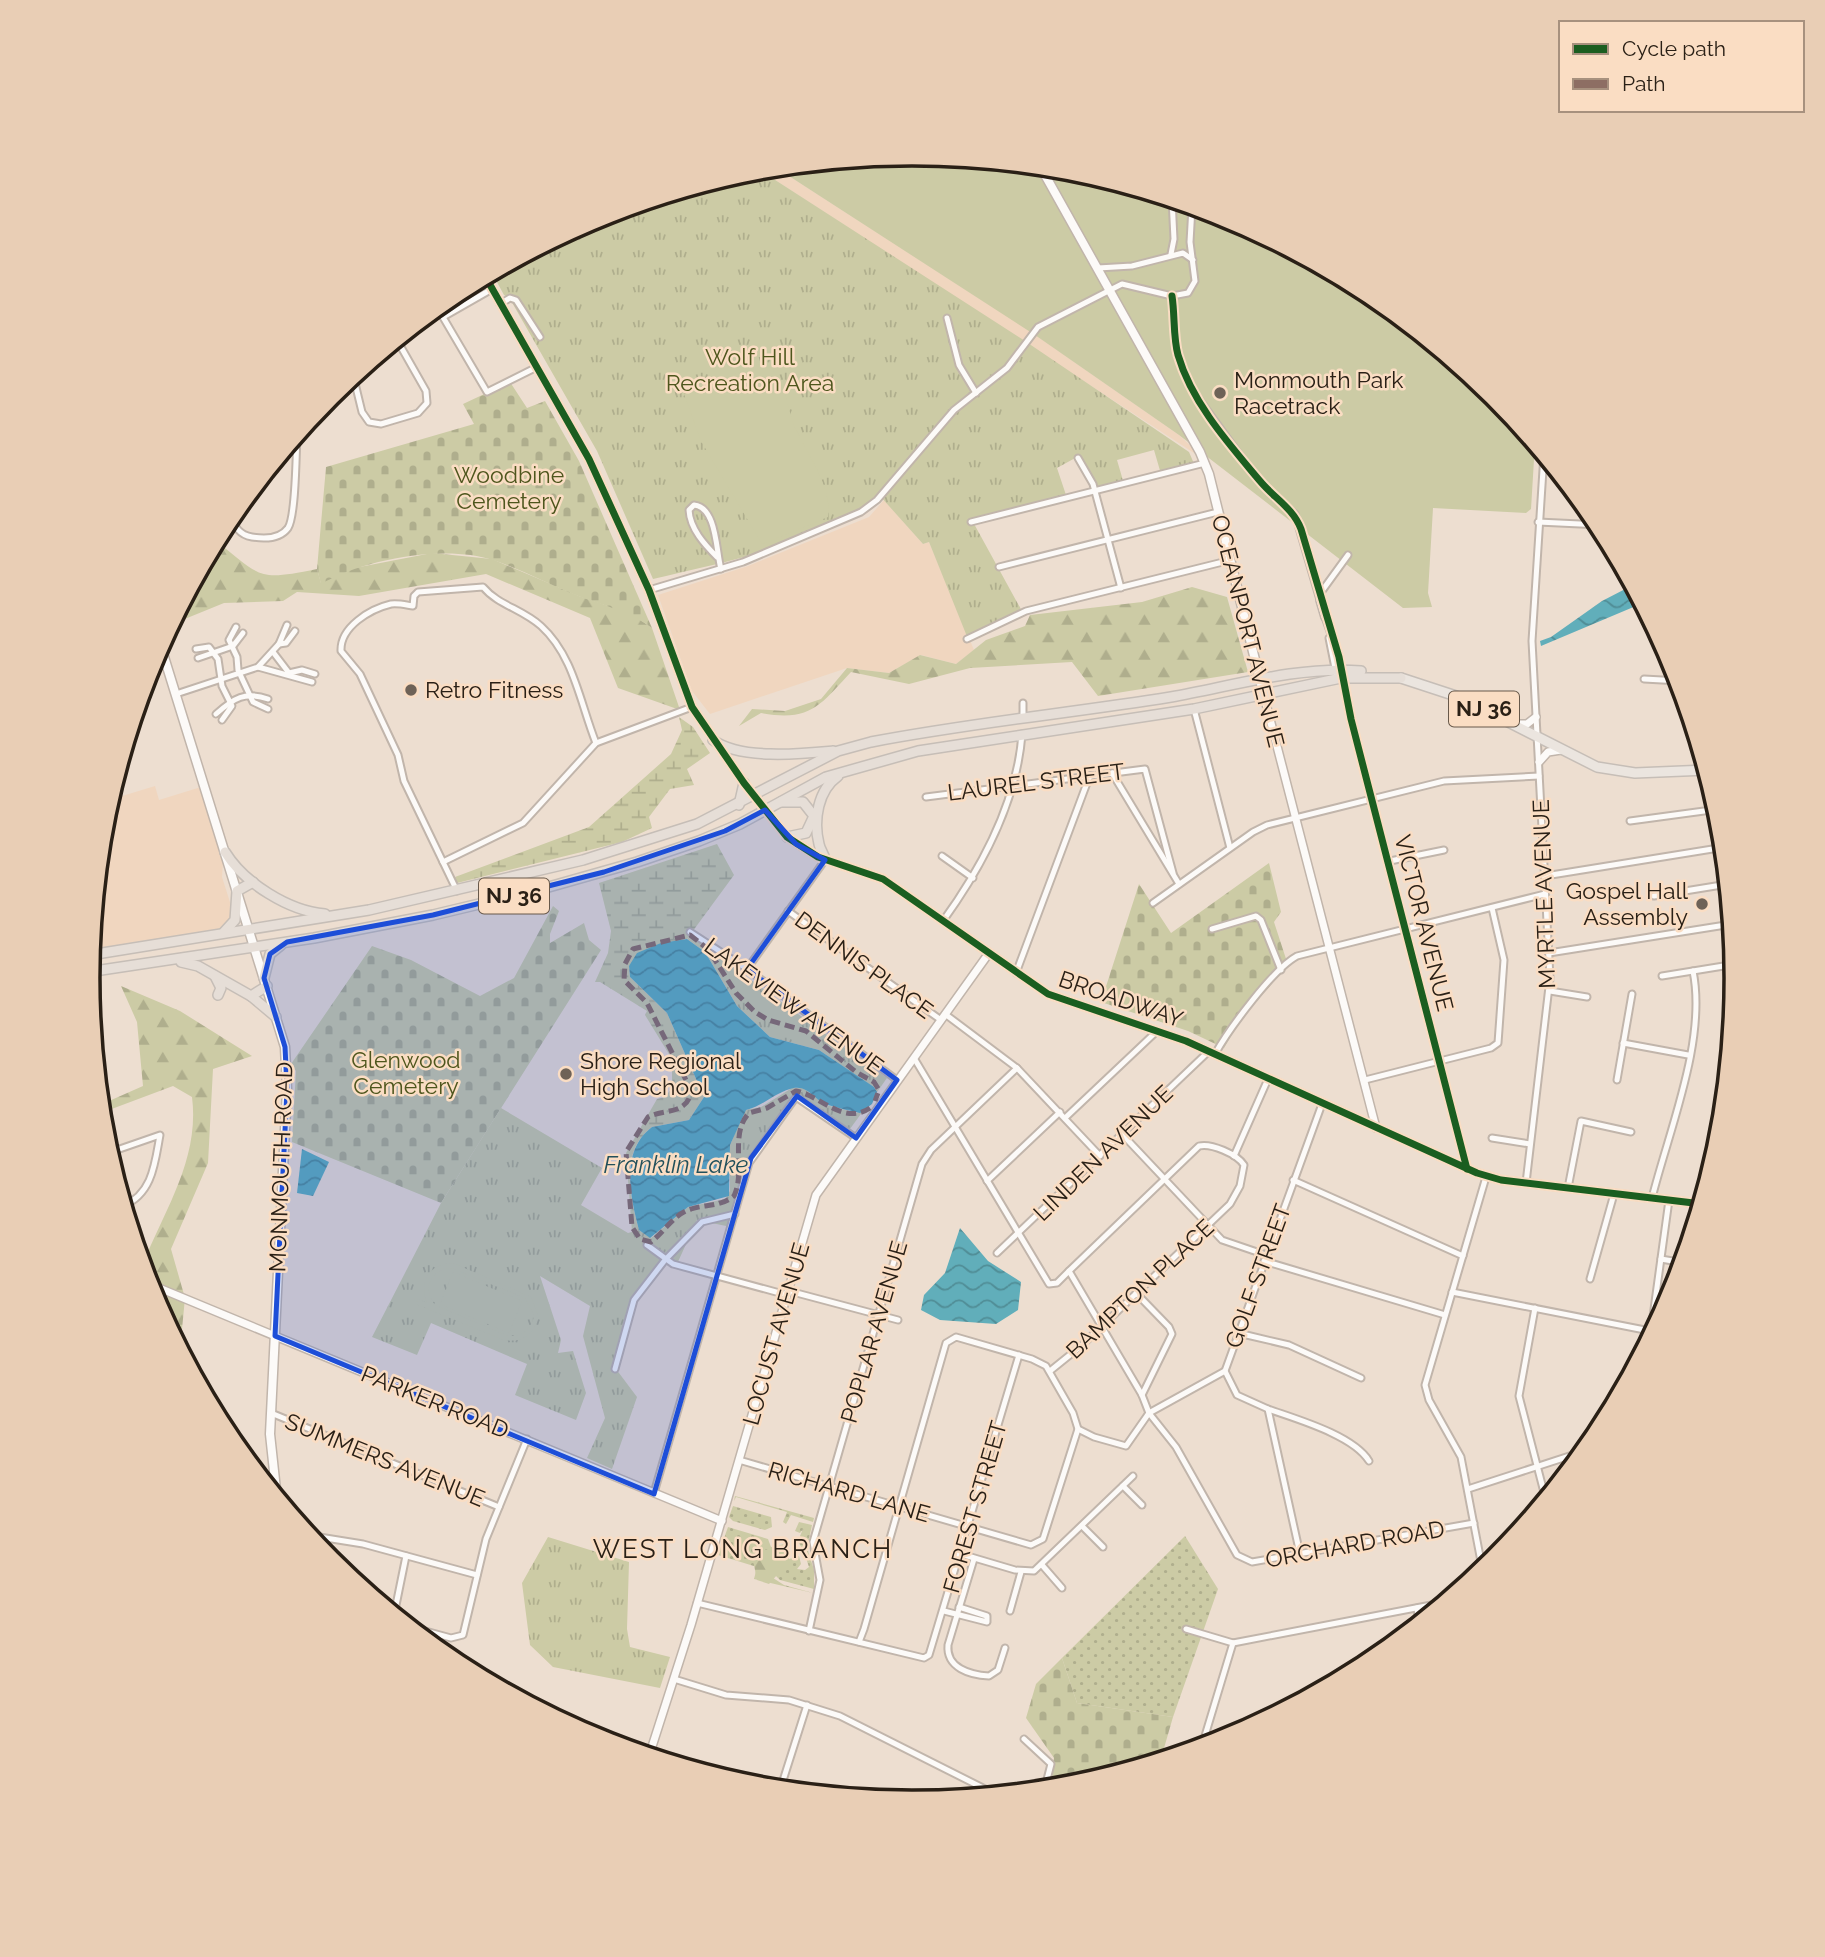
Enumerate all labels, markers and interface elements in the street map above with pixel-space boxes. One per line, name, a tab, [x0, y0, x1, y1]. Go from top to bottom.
legend	[1559, 21, 1804, 112]
text: Cycle path	[1622, 36, 1726, 61]
text: Path	[1622, 71, 1666, 96]
park label: Wolf Hill Recreation Area	[666, 343, 834, 396]
place label: Monmouth Park Racetrack	[1234, 366, 1404, 419]
marker: Monmouth Park Racetrack	[1212, 385, 1228, 401]
park label: Woodbine Cemetery	[454, 461, 564, 514]
street label: OCEANPORT AVENUE	[1207, 512, 1290, 750]
place label: Retro Fitness	[425, 676, 563, 703]
marker: Retro Fitness	[403, 682, 419, 698]
road number: NJ 36	[1449, 692, 1519, 726]
street label: LAUREL STREET	[946, 757, 1126, 806]
street label: MYRTLE AVENUE	[1527, 799, 1560, 989]
street label: VICTOR AVENUE	[1390, 832, 1459, 1014]
place label: Gospel Hall Assembly	[1566, 877, 1689, 930]
road number: NJ 36	[479, 878, 549, 914]
marker: Gospel Hall Assembly	[1694, 896, 1710, 912]
street label: DENNIS PLACE	[790, 905, 939, 1024]
street label: LAKEVIEW AVENUE	[700, 932, 889, 1080]
street label: BROADWAY	[1055, 965, 1187, 1032]
park label: Glenwood Cemetery	[351, 1046, 461, 1099]
place label: Shore Regional High School	[580, 1047, 742, 1100]
street label: MONMOUTH ROAD	[263, 1061, 298, 1273]
marker: Shore Regional High School	[558, 1066, 574, 1082]
street label: LINDEN AVENUE	[1027, 1079, 1178, 1226]
water label: Franklin Lake	[604, 1150, 749, 1179]
street label: GOLF STREET	[1219, 1200, 1296, 1351]
street label: BAMPTON PLACE	[1060, 1213, 1219, 1364]
street label: POPLAR AVENUE	[835, 1238, 912, 1426]
street label: LOCUST AVENUE	[737, 1240, 814, 1428]
street label: PARKER ROAD	[357, 1360, 513, 1443]
street label: SUMMERS AVENUE	[281, 1407, 489, 1512]
street label: FOREST STREET	[937, 1418, 1012, 1596]
street label: RICHARD LANE	[765, 1456, 933, 1528]
street label: ORCHARD ROAD	[1263, 1514, 1447, 1573]
district label: WEST LONG BRANCH	[593, 1534, 893, 1564]

